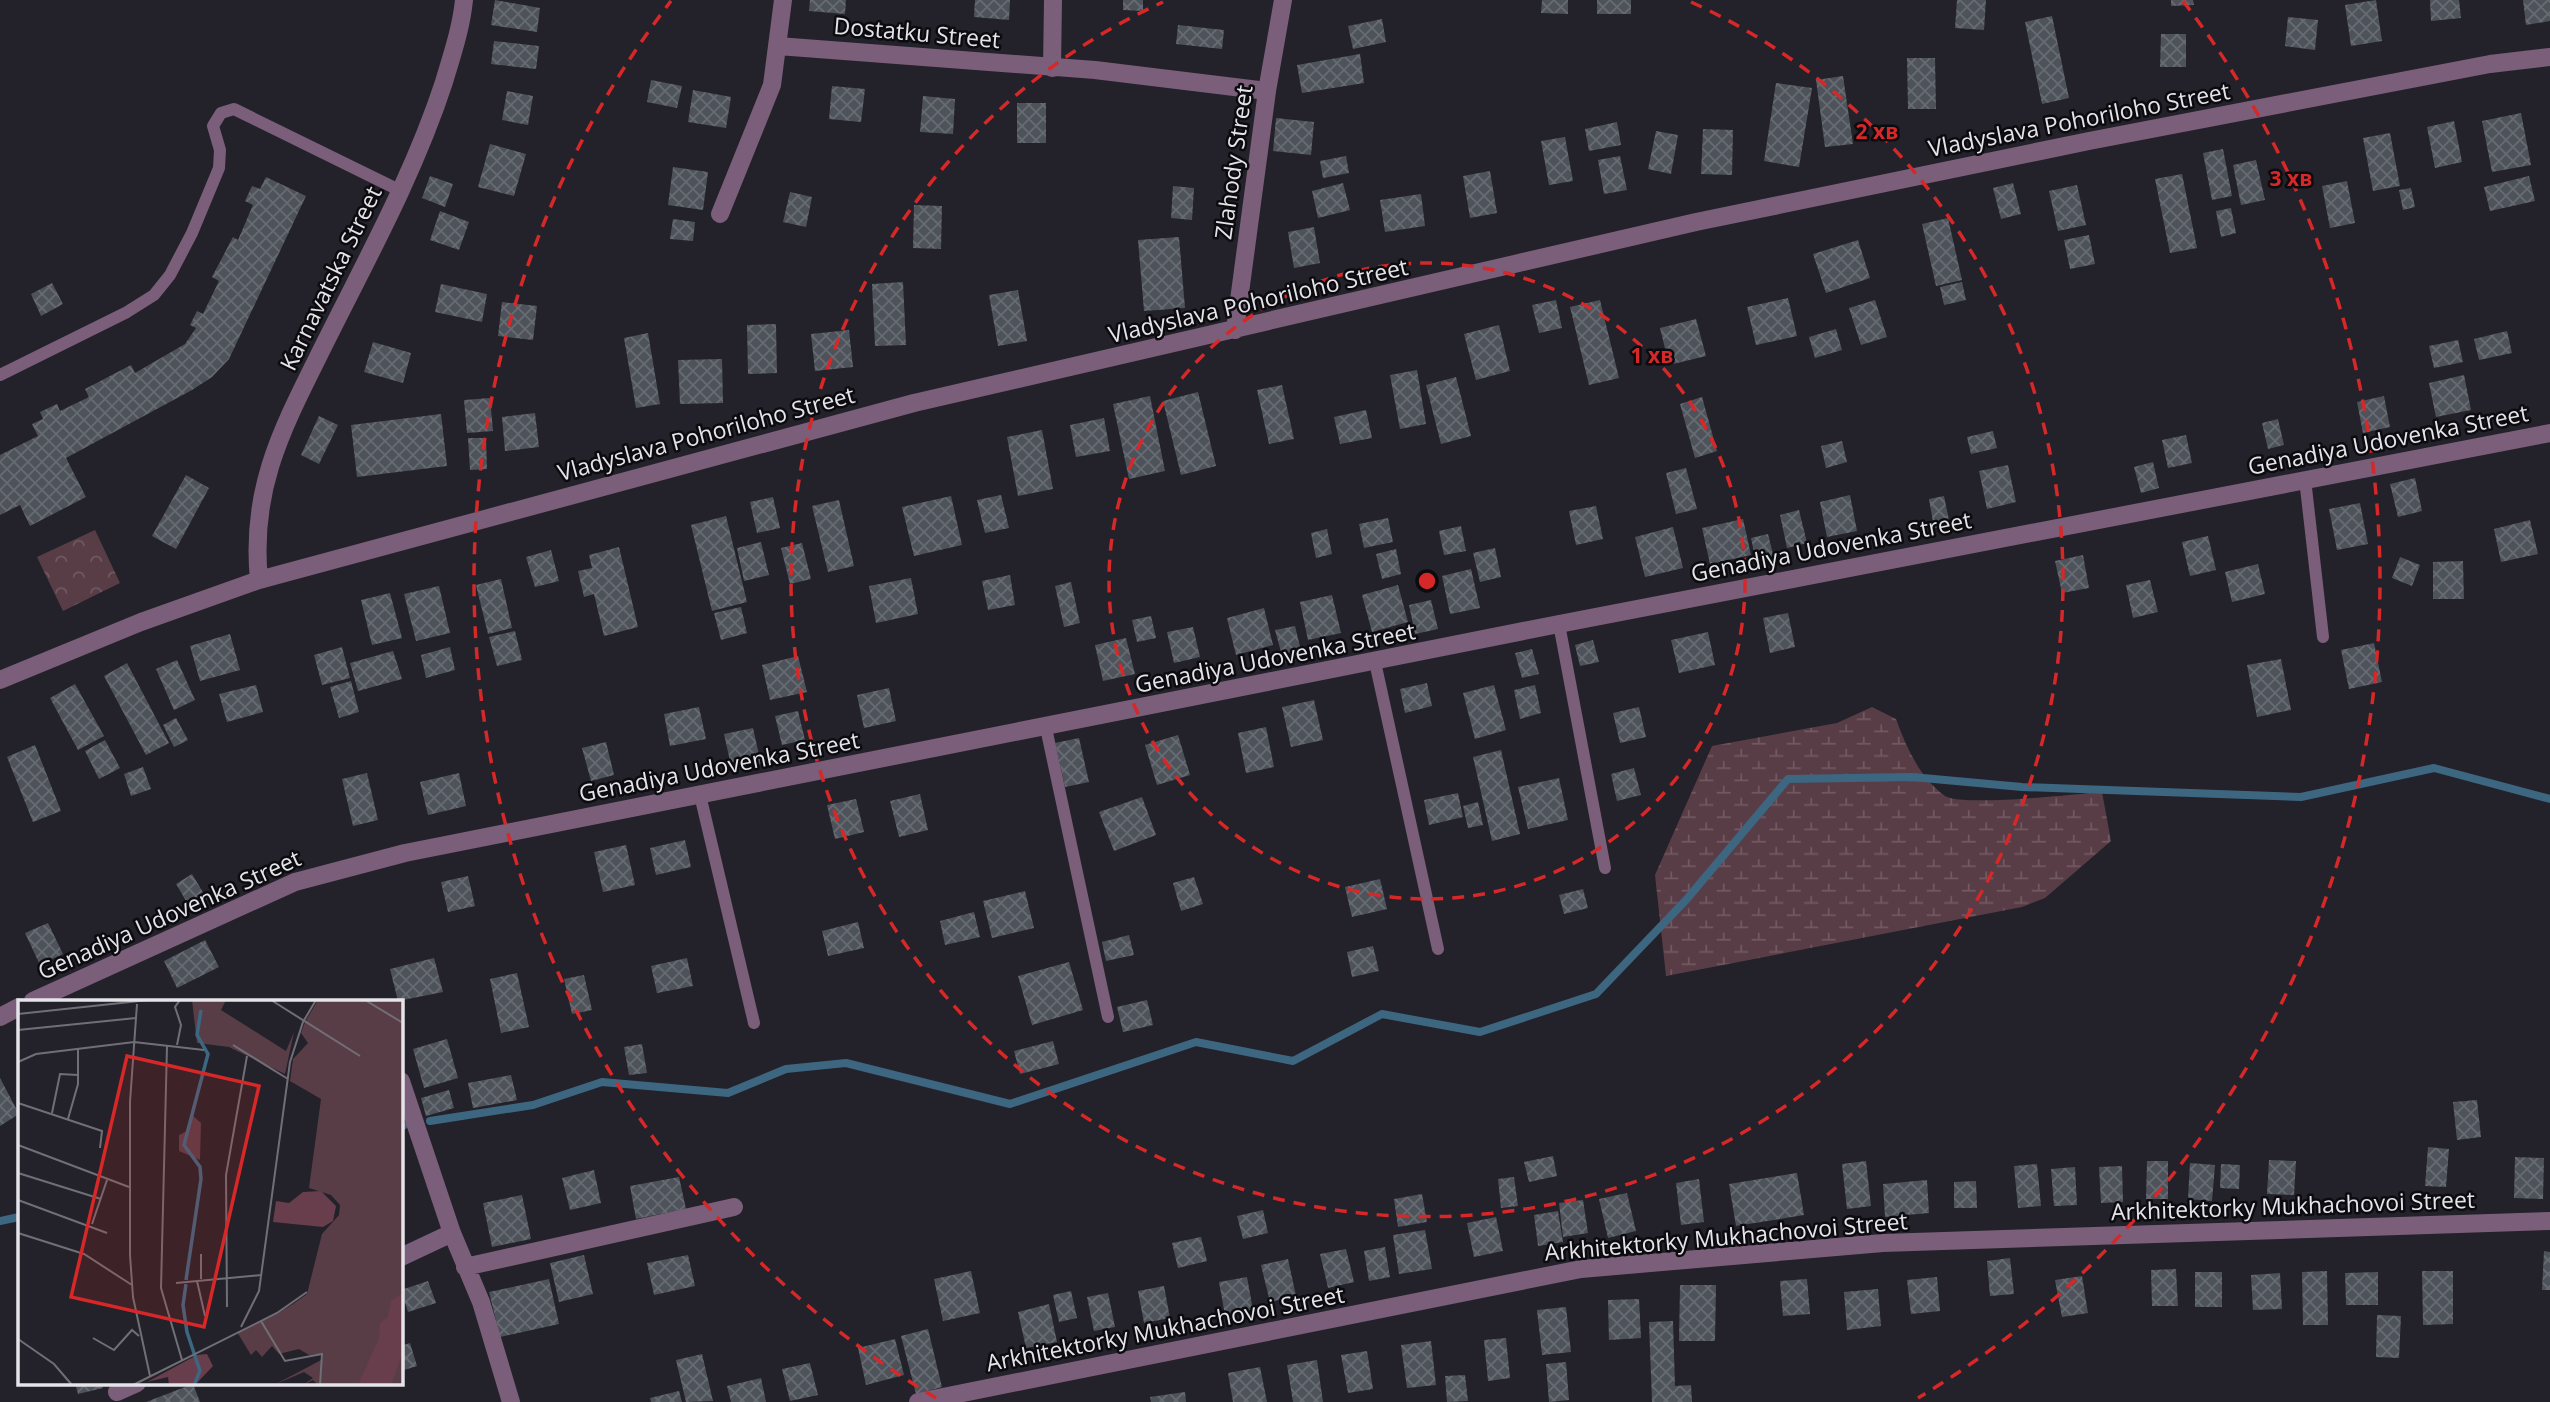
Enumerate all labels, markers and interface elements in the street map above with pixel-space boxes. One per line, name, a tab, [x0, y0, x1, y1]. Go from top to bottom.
street label: Dostatku Street	[832, 9, 1002, 55]
street label: Vladyslava Pohoriloho Street	[1926, 74, 2232, 164]
street label: Zlahody Street	[1206, 83, 1260, 241]
text: 2 хв	[1856, 117, 1898, 145]
text: 3 хв	[2270, 164, 2312, 192]
street label: Karnavatska Street	[271, 180, 389, 376]
street label: Vladyslava Pohoriloho Street	[1105, 250, 1411, 350]
text: 1 хв	[1631, 341, 1673, 369]
street label: Vladyslava Pohoriloho Street	[554, 378, 858, 488]
street label: Genadiya Udovenka Street	[2245, 396, 2531, 482]
street label: Genadiya Udovenka Street	[1688, 503, 1974, 589]
centre of rings	[1415, 569, 1439, 593]
street label: Genadiya Udovenka Street	[1132, 614, 1418, 700]
street label: Genadiya Udovenka Street	[576, 723, 862, 809]
street label: Genadiya Udovenka Street	[32, 841, 306, 987]
inset map	[18, 1000, 402, 1384]
street label: Arkhitektorky Mukhachovoi Street	[2110, 1183, 2476, 1227]
street label: Arkhitektorky Mukhachovoi Street	[1543, 1204, 1909, 1268]
street label: Arkhitektorky Mukhachovoi Street	[983, 1278, 1347, 1378]

